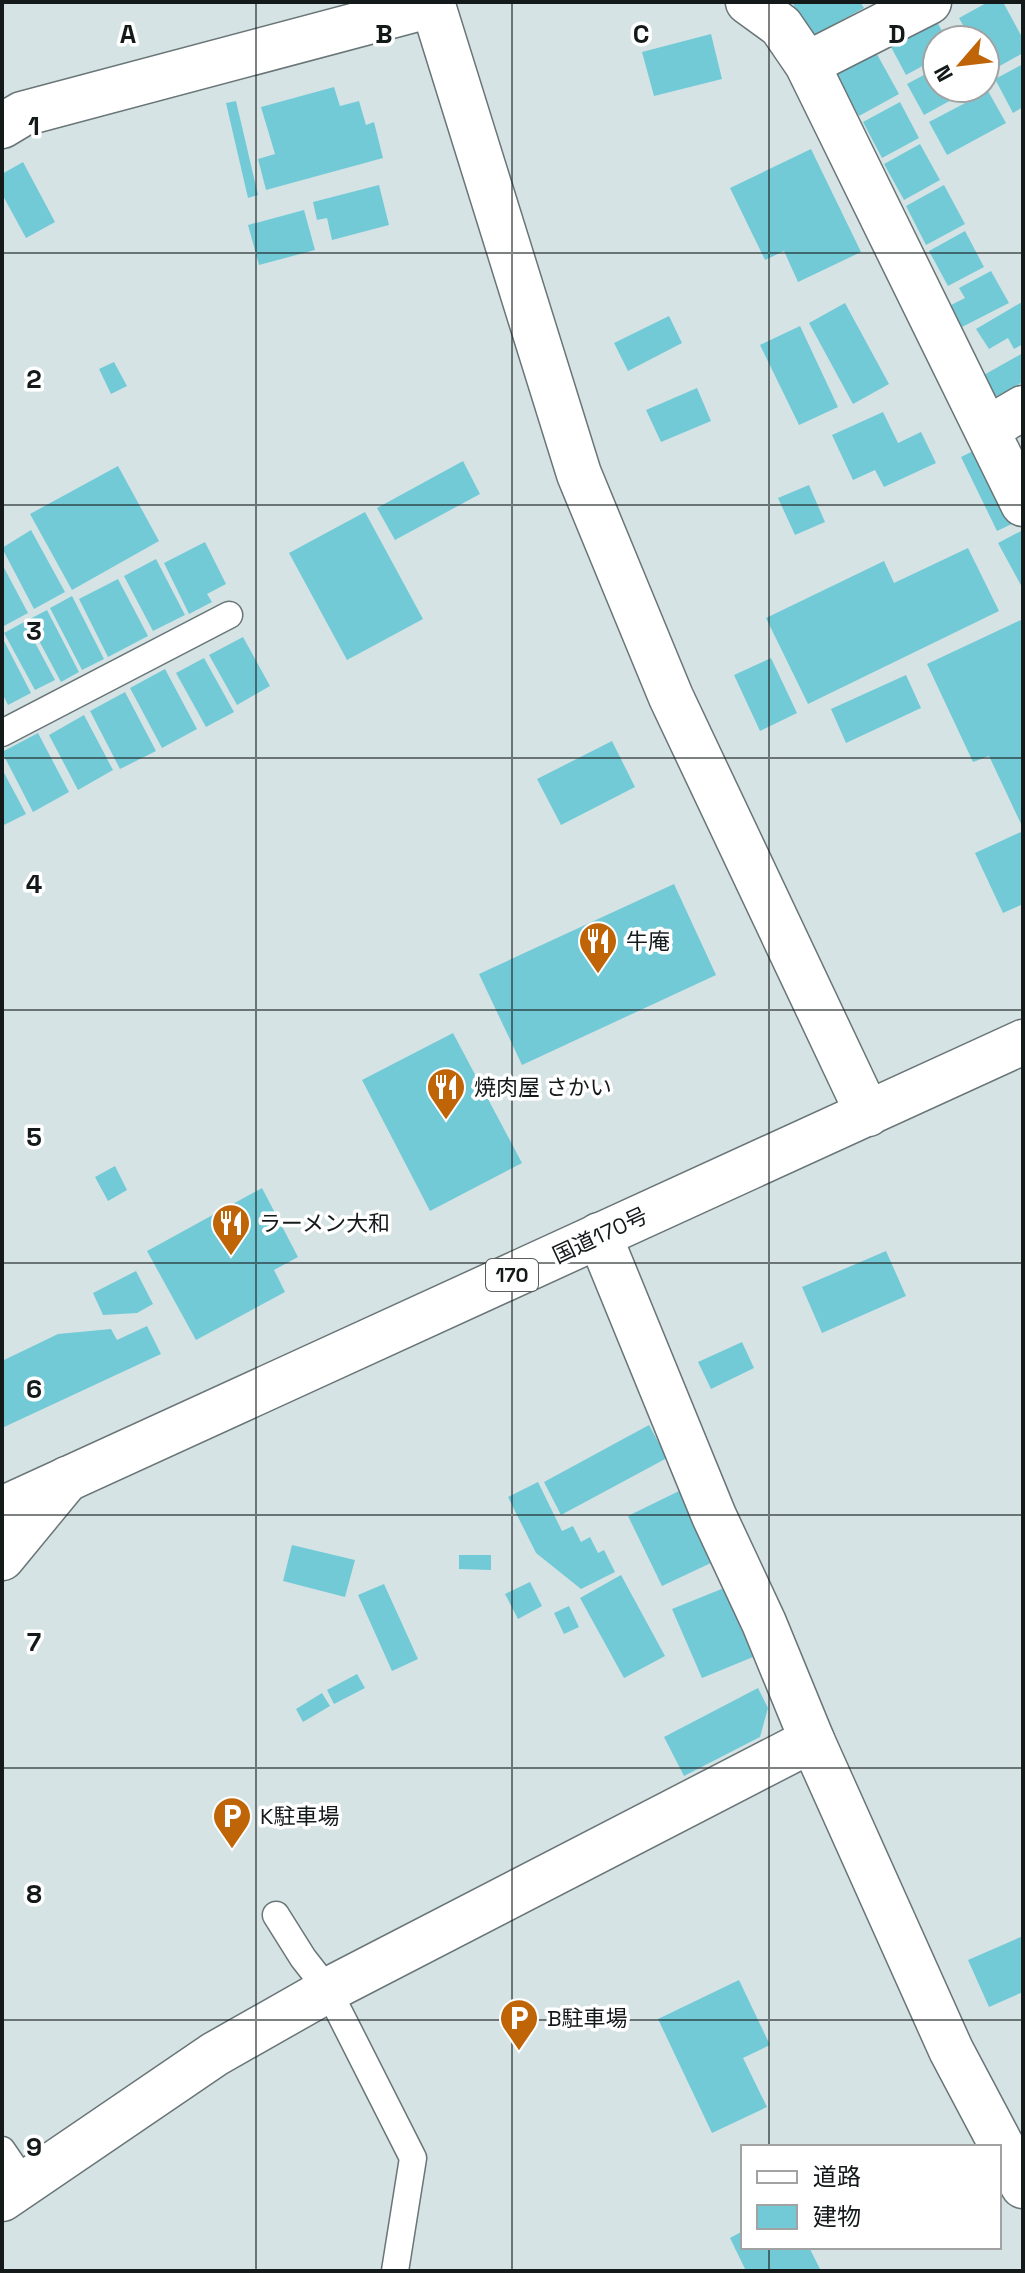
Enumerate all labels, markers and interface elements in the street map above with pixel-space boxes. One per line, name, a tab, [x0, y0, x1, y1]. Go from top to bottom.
text: A	[120, 17, 137, 51]
text: B	[375, 17, 393, 51]
text: C	[633, 17, 649, 51]
text: D	[888, 17, 906, 51]
north arrow	[921, 24, 1001, 104]
text: N	[928, 60, 959, 86]
text: 1	[28, 109, 40, 143]
text: 2	[26, 362, 42, 396]
text: 3	[26, 614, 42, 648]
text: 4	[26, 867, 42, 901]
restaurant icon: 牛庵	[577, 920, 619, 975]
place label: 牛庵	[626, 927, 670, 955]
restaurant icon: 焼肉屋 さかい	[425, 1066, 467, 1121]
place label: 焼肉屋 さかい	[474, 1073, 612, 1101]
text: 5	[26, 1120, 42, 1154]
street label: 国道170号	[548, 1201, 652, 1269]
restaurant icon: ラーメン大和	[210, 1202, 252, 1257]
place label: ラーメン大和	[259, 1209, 390, 1237]
road number: 170	[486, 1259, 538, 1291]
text: 6	[26, 1372, 42, 1406]
text: 7	[27, 1625, 41, 1659]
parking icon: K駐車場	[211, 1795, 253, 1850]
place label: K駐車場	[260, 1802, 339, 1830]
text: 8	[26, 1877, 42, 1911]
parking icon: B駐車場	[498, 1997, 540, 2052]
place label: B駐車場	[547, 2004, 628, 2032]
text: 9	[26, 2130, 42, 2164]
legend	[741, 2145, 1001, 2249]
text: 道路	[813, 2161, 861, 2192]
text: 建物	[813, 2201, 861, 2232]

